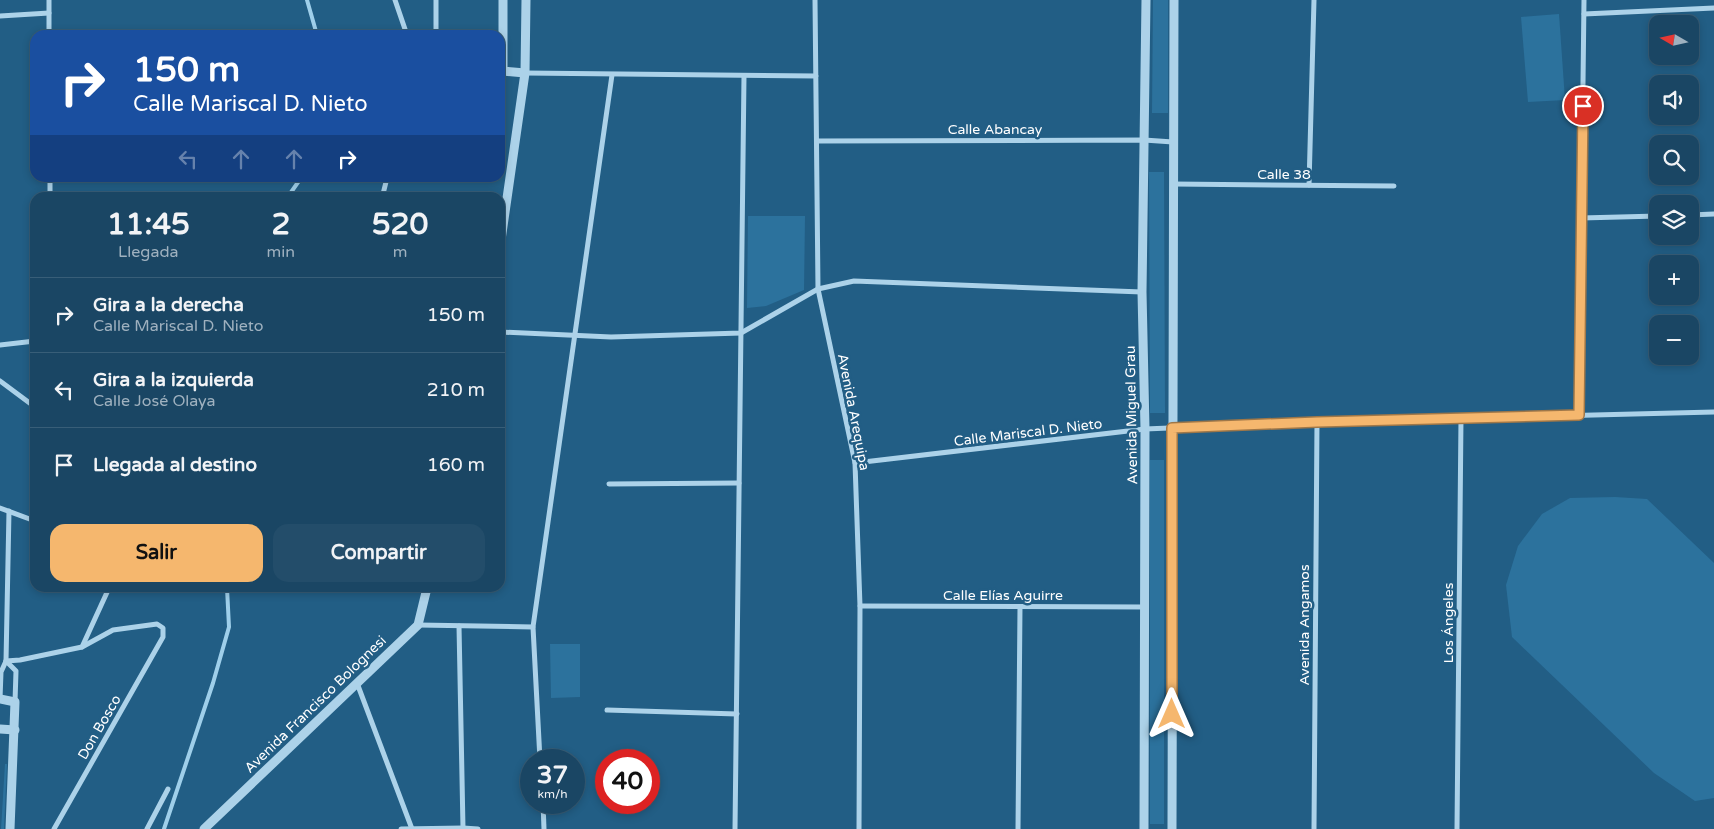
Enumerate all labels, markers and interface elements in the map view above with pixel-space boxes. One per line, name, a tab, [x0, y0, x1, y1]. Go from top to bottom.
north arrow	[1649, 15, 1699, 65]
map controls	[1649, 15, 1699, 365]
text: 150 m	[133, 49, 240, 91]
icon: right	[50, 50, 115, 115]
button: sound	[1649, 75, 1699, 125]
pin	[1562, 85, 1604, 127]
text: Calle Mariscal D. Nieto	[133, 91, 368, 117]
icon: arrive	[1569, 92, 1597, 120]
street label: Calle Abancay	[948, 121, 1043, 138]
button: search	[1649, 135, 1699, 185]
icon: left	[174, 145, 202, 173]
icon: ahead	[227, 145, 255, 173]
icon: ahead	[280, 145, 308, 173]
icon: right	[333, 145, 361, 173]
street label: Calle 38	[1257, 166, 1311, 183]
button: layers	[1649, 195, 1699, 245]
text: 11:45	[107, 206, 190, 243]
text: 2	[271, 206, 290, 243]
text: 520	[372, 206, 428, 243]
text: Llegada	[118, 242, 179, 262]
text: min	[267, 242, 295, 262]
text: m	[393, 242, 407, 262]
button: +	[1649, 255, 1699, 305]
text: Gira a la derecha	[93, 294, 244, 316]
icon: right	[50, 301, 78, 329]
text: 150 m	[427, 304, 485, 326]
button: −	[1649, 315, 1699, 365]
text: Calle Mariscal D. Nieto	[93, 316, 264, 336]
street label: Avenida Miguel Grau	[1122, 345, 1141, 485]
street label: Avenida Arequipa	[834, 352, 873, 472]
text: Gira a la izquierda	[93, 369, 254, 391]
icon: left	[50, 376, 78, 404]
text: 210 m	[427, 379, 485, 401]
text: Calle José Olaya	[93, 391, 216, 411]
street label: Calle Mariscal D. Nieto	[953, 415, 1103, 450]
icon: arrive	[50, 451, 78, 479]
text: Llegada al destino	[93, 454, 257, 476]
text: 160 m	[427, 454, 485, 476]
button: Salir	[50, 524, 263, 582]
button: Compartir	[273, 524, 485, 582]
street label: Avenida Angamos	[1296, 564, 1313, 686]
street label: Los Ángeles	[1440, 582, 1457, 663]
street label: Calle Elías Aguirre	[943, 587, 1063, 604]
street label: Avenida Francisco Bolognesi	[241, 632, 390, 777]
position arrow	[1145, 687, 1197, 739]
street label: Don Bosco	[74, 692, 125, 763]
speed limit sign: 40	[595, 749, 660, 814]
text: 37	[537, 760, 568, 790]
text: km/h	[537, 787, 568, 801]

